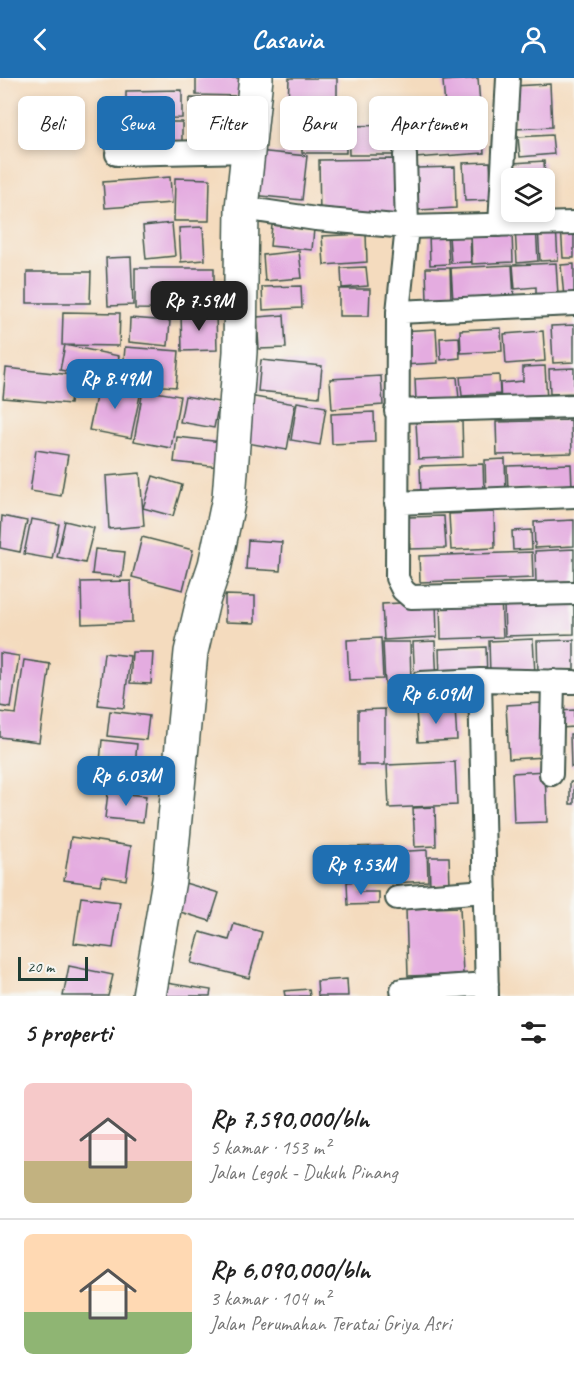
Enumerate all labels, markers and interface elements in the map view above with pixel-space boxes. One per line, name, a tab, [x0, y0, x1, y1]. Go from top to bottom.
text: Casavia	[251, 22, 323, 56]
icon: back	[24, 23, 57, 56]
icon: person	[517, 23, 550, 56]
chip: Beli	[18, 96, 85, 150]
chip: Sewa	[97, 96, 175, 150]
chip: Filter	[187, 96, 268, 150]
chip: Baru	[280, 96, 357, 150]
chip: Apartemen	[369, 96, 488, 150]
map controls	[501, 168, 555, 222]
button: layers	[501, 168, 555, 222]
pin: Rp 7.59M	[137, 281, 261, 332]
text: Rp 7.59M	[165, 288, 233, 313]
pin: Rp 8.49M	[53, 359, 177, 410]
text: Rp 8.49M	[81, 366, 149, 391]
pin: Rp 6.09M	[374, 674, 498, 725]
text: Rp 6.09M	[401, 681, 471, 706]
pin: Rp 6.03M	[64, 756, 188, 807]
text: Rp 6.03M	[91, 763, 161, 788]
pin: Rp 9.53M	[299, 845, 423, 896]
text: Rp 9.53M	[327, 852, 395, 877]
scale bar	[18, 954, 88, 982]
text: 20 m	[27, 957, 54, 977]
text: 5 properti	[24, 1016, 112, 1049]
icon: filters	[517, 1016, 550, 1049]
text: Rp 7,590,000/bln	[210, 1102, 369, 1135]
icon: home	[72, 1107, 144, 1179]
text: 5 kamar · 153 m²	[210, 1135, 330, 1160]
text: Jalan Legok - Dukuh Pinang	[210, 1160, 397, 1185]
text: Rp 6,090,000/bln	[210, 1253, 370, 1286]
icon: home	[72, 1258, 144, 1330]
text: 3 kamar · 104 m²	[210, 1286, 330, 1311]
text: Jalan Perumahan Teratai Griya Asri	[210, 1311, 451, 1336]

